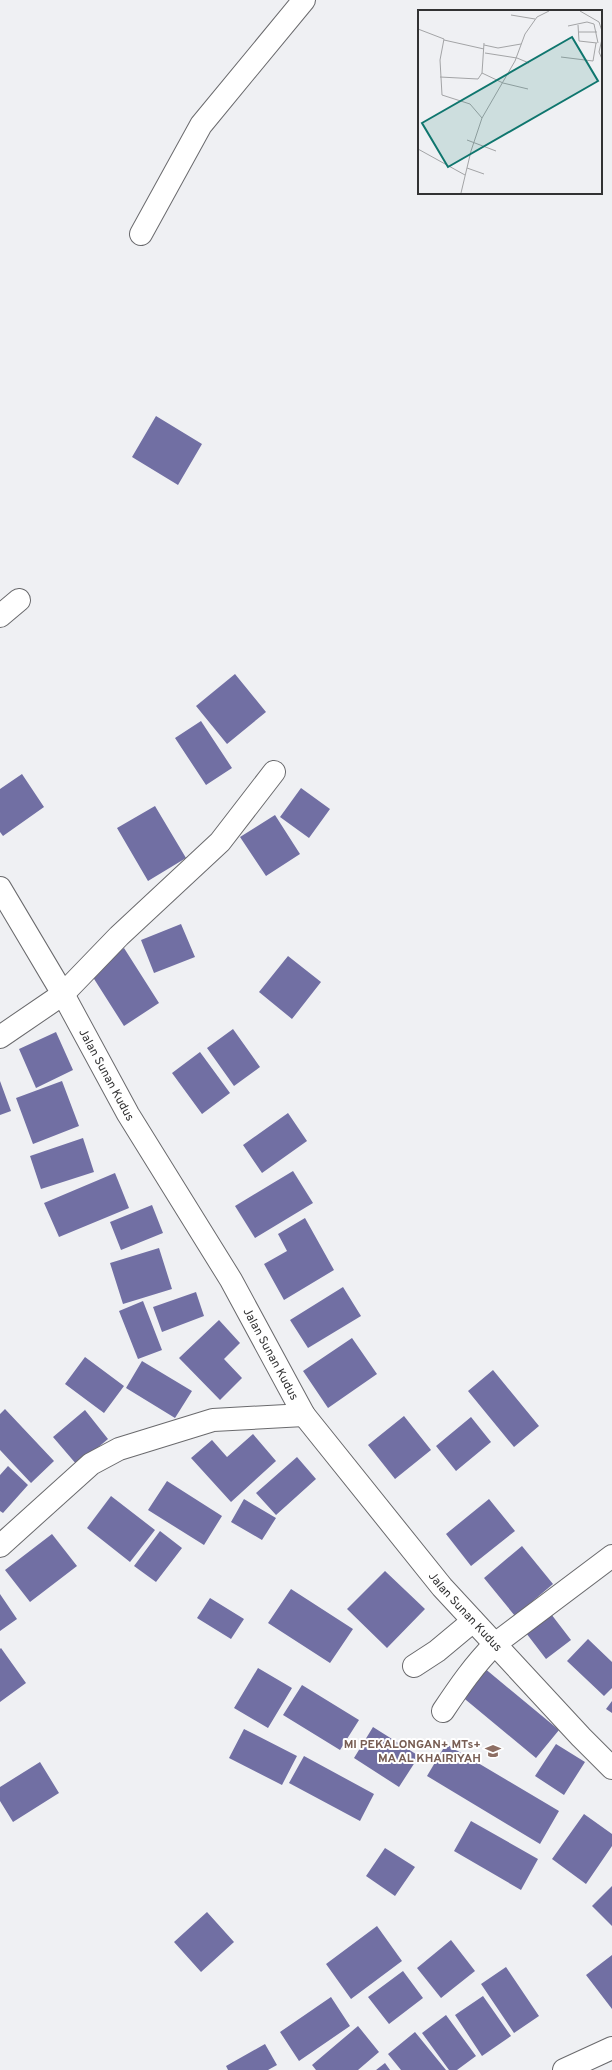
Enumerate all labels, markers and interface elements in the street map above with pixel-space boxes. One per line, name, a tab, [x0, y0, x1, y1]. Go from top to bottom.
inset map	[418, 10, 602, 194]
street label: Jalan Sunan Kudus	[74, 1026, 137, 1124]
street label: Jalan Sunan Kudus	[239, 1305, 301, 1403]
street label: Jalan Sunan Kudus	[424, 1569, 505, 1656]
place label: MI PEKALONGAN+ MTs+ MA AL KHAIRIYAH	[344, 1737, 481, 1767]
school or university icon: MI PEKALONGAN+ MTs+ MA AL KHAIRIYAH	[484, 1742, 502, 1760]

